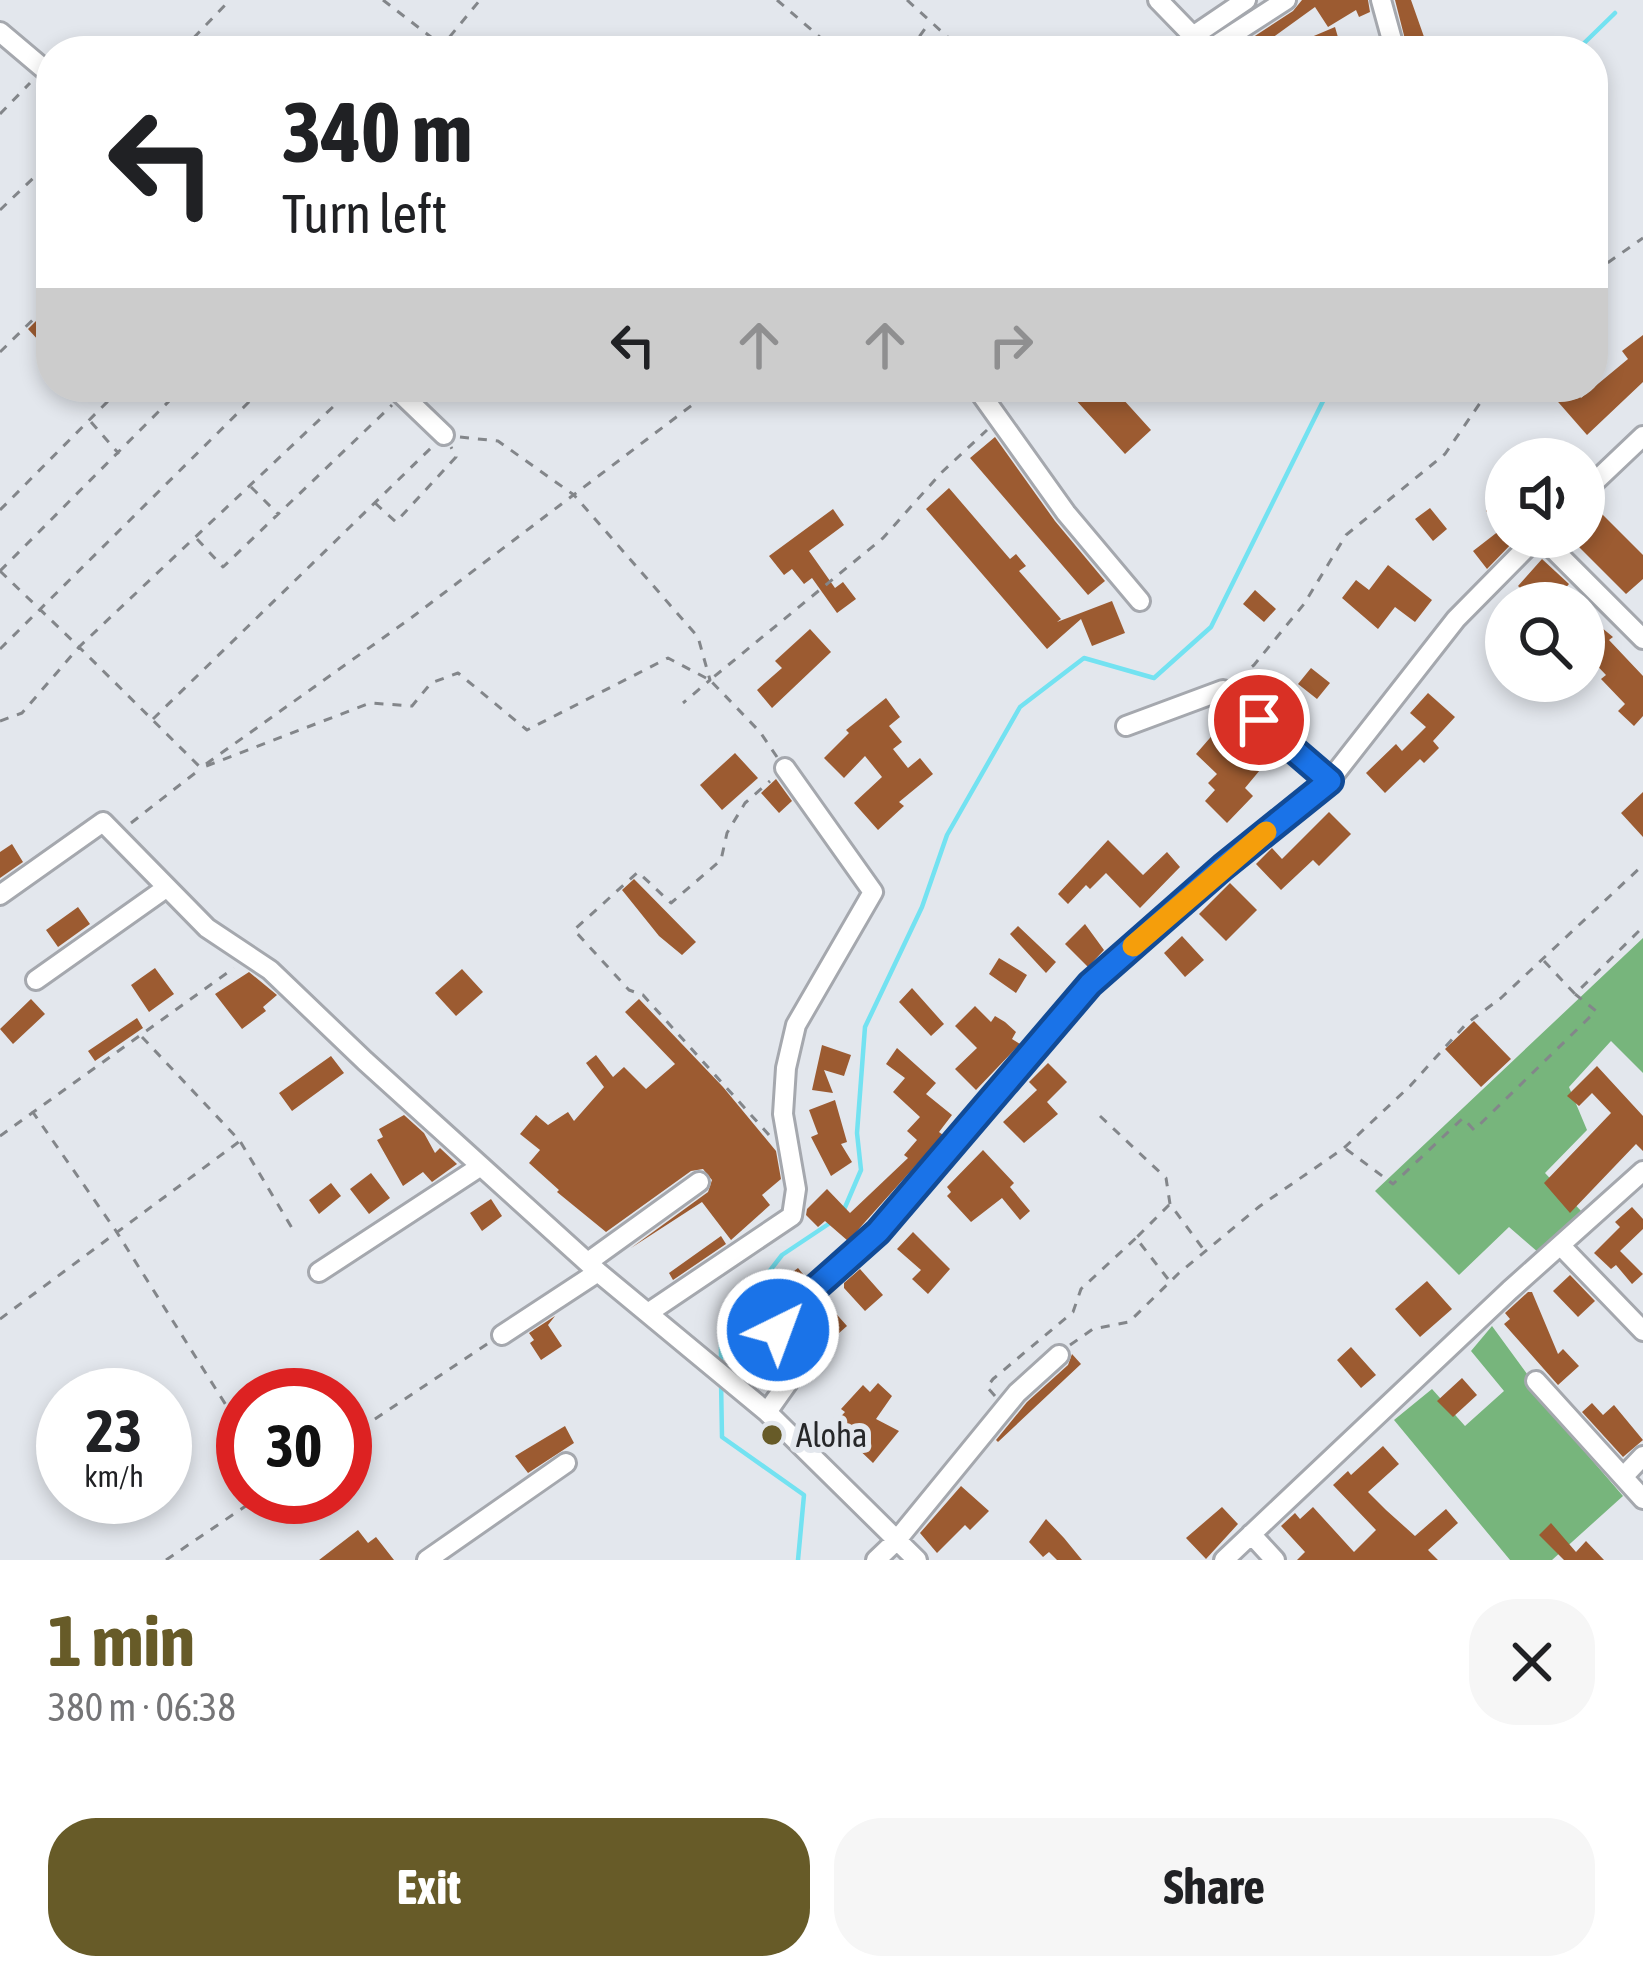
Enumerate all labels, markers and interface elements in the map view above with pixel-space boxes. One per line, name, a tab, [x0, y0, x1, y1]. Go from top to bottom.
icon: left	[84, 84, 240, 240]
text: 340 m	[282, 84, 472, 180]
text: Turn left	[282, 183, 447, 244]
icon: left	[600, 312, 666, 378]
icon: ahead	[726, 312, 792, 378]
icon: ahead	[852, 312, 918, 378]
icon: right	[978, 312, 1044, 378]
map controls	[1485, 438, 1605, 702]
button: sound	[1485, 438, 1605, 558]
button: search	[1485, 582, 1605, 702]
pin	[1208, 669, 1310, 771]
icon: arrive	[1226, 687, 1292, 753]
position arrow	[715, 1267, 841, 1393]
speed limit sign: 30	[216, 1368, 372, 1524]
text: 23	[86, 1396, 142, 1465]
place label: Aloha	[796, 1416, 867, 1454]
marker: Aloha	[759, 1422, 785, 1448]
text: km/h	[84, 1459, 144, 1493]
text: 1 min	[48, 1599, 195, 1681]
button: close	[1469, 1599, 1595, 1725]
text: 380 m · 06:38	[48, 1685, 236, 1729]
button: Exit	[48, 1818, 810, 1956]
button: Share	[834, 1818, 1595, 1956]

